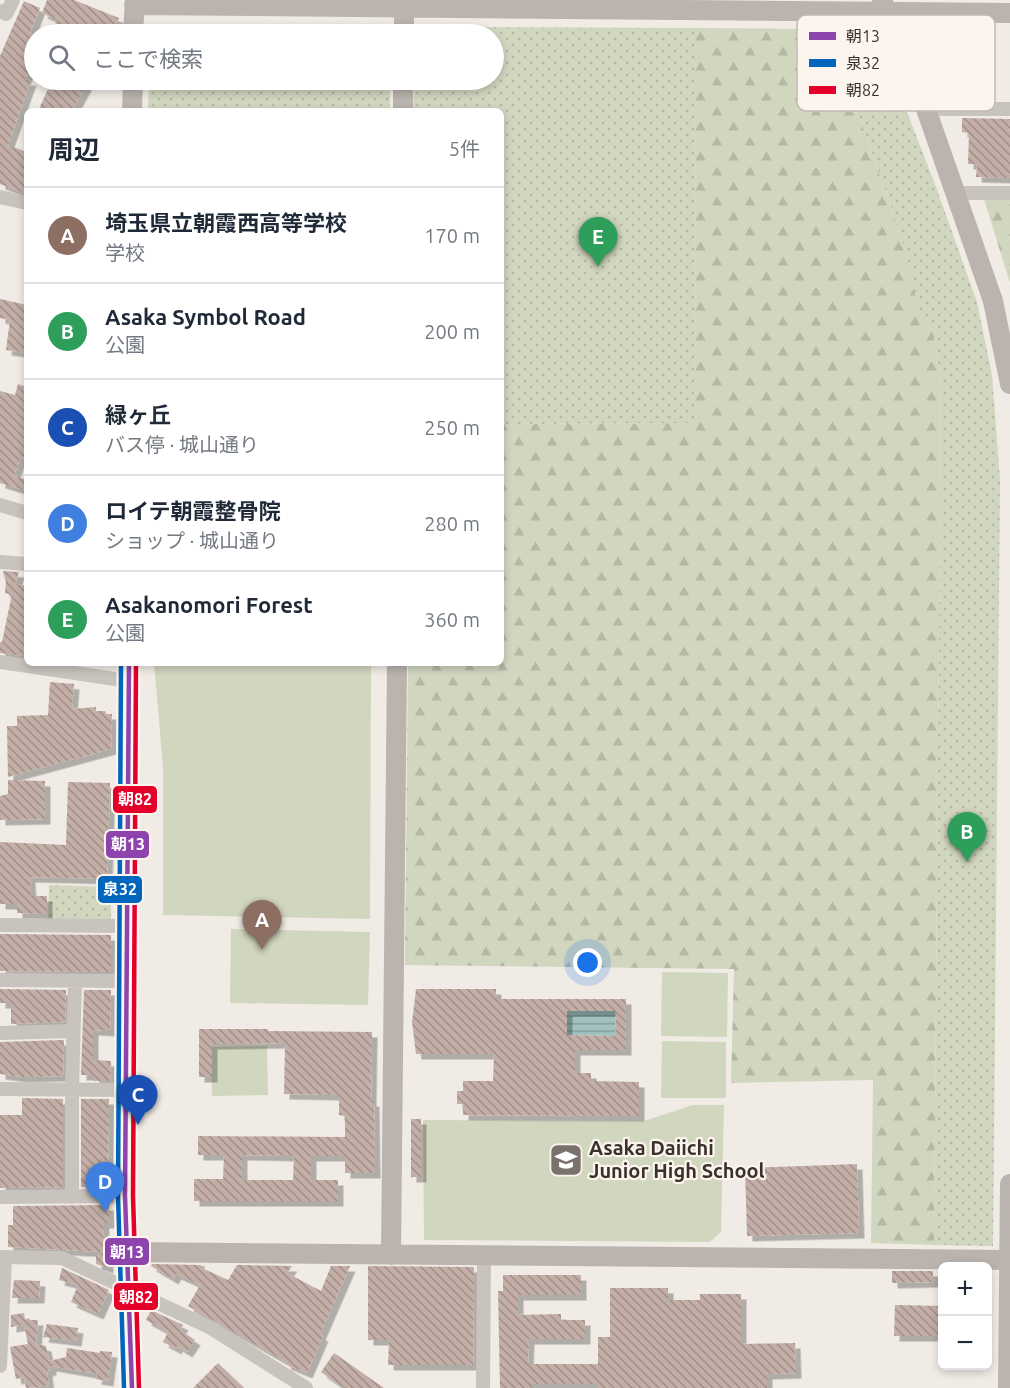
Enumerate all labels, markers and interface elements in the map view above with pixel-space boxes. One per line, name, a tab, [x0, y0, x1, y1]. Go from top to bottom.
legend	[797, 15, 995, 111]
search box	[24, 24, 504, 90]
text: 朝13	[846, 27, 880, 45]
icon: search	[45, 41, 78, 74]
text: ここで検索	[93, 46, 203, 71]
text: 泉32	[846, 54, 880, 72]
text: 朝82	[846, 81, 880, 99]
text: 周辺	[48, 135, 100, 164]
text: 5件	[449, 137, 480, 160]
text: 埼玉県立朝霞西高等学校	[105, 210, 347, 235]
pin: E	[578, 218, 618, 267]
text: A	[60, 224, 75, 247]
text: 170 m	[424, 224, 480, 247]
text: 学校	[105, 241, 145, 264]
text: Asaka Symbol Road	[105, 304, 306, 329]
text: B	[61, 320, 74, 343]
text: 200 m	[424, 320, 480, 343]
text: 公園	[105, 333, 145, 356]
text: 緑ヶ丘	[105, 402, 171, 427]
text: C	[61, 416, 74, 439]
text: 250 m	[424, 416, 480, 439]
text: バス停 · 城山通り	[105, 433, 259, 456]
text: ロイテ朝霞整骨院	[105, 498, 281, 523]
text: D	[60, 512, 75, 535]
text: 280 m	[424, 512, 480, 535]
text: ショップ · 城山通り	[105, 529, 279, 552]
text: Asakanomori Forest	[105, 592, 313, 617]
text: E	[62, 608, 73, 631]
text: 360 m	[424, 608, 480, 631]
text: 公園	[105, 621, 145, 644]
line badge: 朝82	[112, 785, 158, 814]
text: 朝82	[118, 790, 152, 808]
pin: B	[948, 812, 986, 862]
line badge: 朝13	[105, 830, 150, 859]
text: 朝13	[111, 835, 145, 853]
line badge: 泉32	[97, 875, 143, 904]
text: 泉32	[103, 880, 137, 898]
pin: A	[242, 900, 282, 950]
your location	[573, 948, 602, 977]
pin: C	[118, 1076, 158, 1125]
place label: Asaka Daiichi Junior High School	[589, 1136, 765, 1182]
school or university icon: Asaka Daiichi Junior High School	[548, 1142, 584, 1178]
pin: D	[86, 1162, 124, 1212]
line badge: 朝13	[104, 1237, 150, 1266]
text: 朝13	[110, 1243, 144, 1261]
map controls	[938, 1262, 992, 1370]
button: +	[938, 1262, 992, 1316]
line badge: 朝82	[113, 1282, 159, 1311]
text: 朝82	[119, 1288, 153, 1306]
button: −	[938, 1316, 992, 1370]

